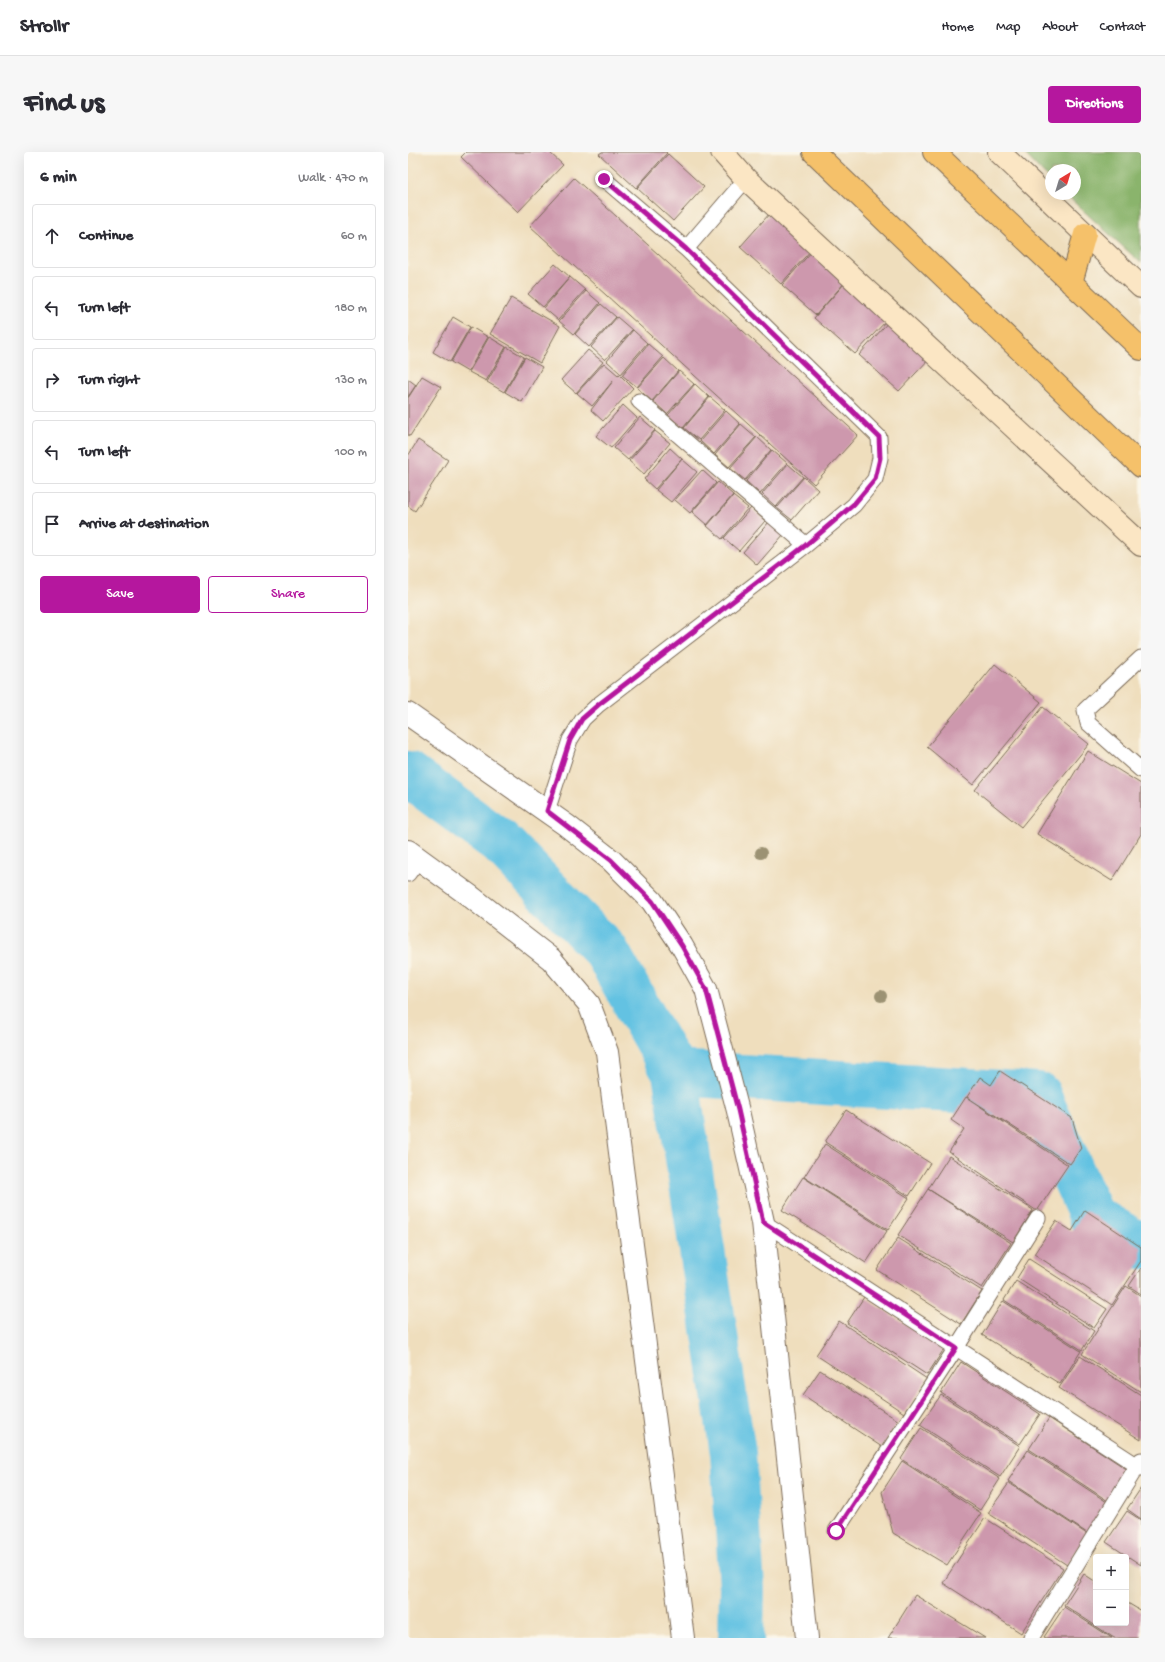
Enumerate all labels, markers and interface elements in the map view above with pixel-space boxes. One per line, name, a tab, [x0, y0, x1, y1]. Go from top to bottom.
text: Strollr	[20, 16, 68, 39]
text: Home	[942, 19, 974, 36]
text: Map	[996, 19, 1020, 36]
text: About	[1042, 19, 1078, 36]
text: Contact	[1100, 19, 1145, 36]
button: Directions	[1048, 86, 1141, 123]
text: Find us	[24, 88, 104, 121]
north arrow	[1045, 164, 1081, 200]
text: 6 min	[40, 168, 76, 188]
route end	[595, 170, 613, 188]
text: Walk · 470 m	[298, 171, 368, 186]
icon: ahead	[41, 225, 63, 247]
text: Continue	[79, 227, 133, 245]
text: 60 m	[341, 229, 367, 244]
icon: left	[41, 297, 63, 319]
text: Turn left	[79, 299, 130, 317]
text: 180 m	[335, 301, 367, 316]
icon: right	[41, 369, 63, 391]
text: Turn right	[79, 371, 139, 389]
text: 130 m	[335, 373, 367, 388]
icon: left	[41, 441, 63, 463]
text: Turn left	[79, 443, 130, 461]
text: 100 m	[335, 445, 367, 460]
icon: arrive	[41, 513, 63, 535]
text: Arrive at destination	[79, 515, 209, 533]
button: Save	[40, 576, 200, 613]
button: Share	[208, 576, 368, 613]
route start	[827, 1522, 845, 1540]
map controls	[1093, 1554, 1129, 1626]
button: +	[1093, 1554, 1129, 1590]
button: −	[1093, 1590, 1129, 1626]

